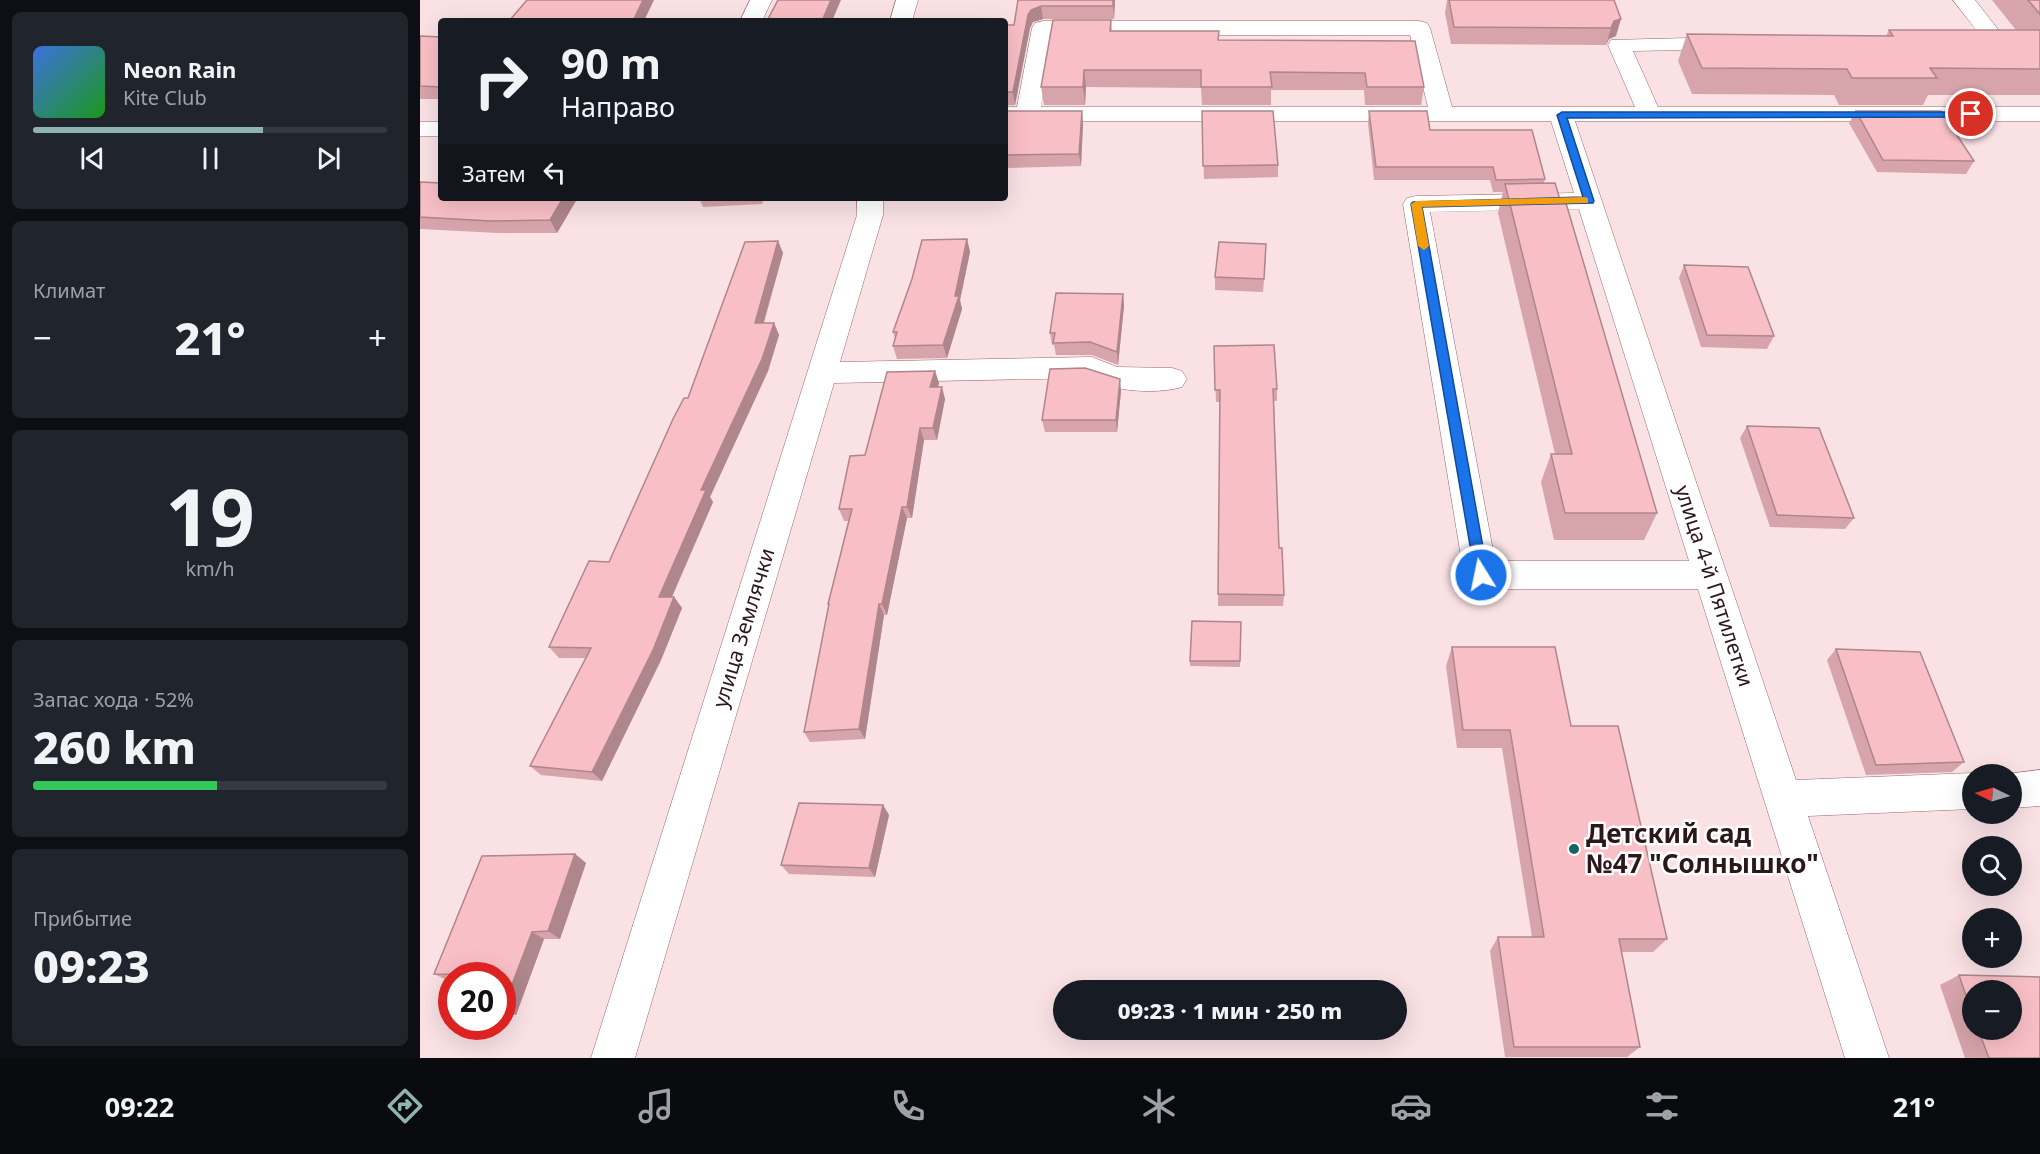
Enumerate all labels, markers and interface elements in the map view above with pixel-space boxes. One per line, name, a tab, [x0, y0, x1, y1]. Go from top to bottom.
text: 90 m	[561, 34, 661, 91]
icon: right	[462, 42, 540, 120]
text: Neon Rain	[123, 54, 236, 84]
text: Kite Club	[123, 84, 207, 111]
text: Направо	[561, 88, 675, 125]
pin	[1945, 88, 1996, 139]
icon: arrive	[1954, 97, 1987, 130]
icon: previous	[76, 142, 109, 175]
icon: pause	[194, 142, 227, 175]
icon: next	[312, 142, 345, 175]
icon: left	[538, 156, 571, 189]
text: Затем	[462, 158, 526, 188]
text: Климат	[33, 277, 105, 304]
text: 21°	[174, 307, 246, 368]
text: −	[33, 315, 52, 360]
text: +	[368, 315, 387, 360]
text: 19	[165, 463, 255, 569]
street label: улица 4-й Пятилетки	[1669, 481, 1761, 690]
position arrow	[1449, 543, 1513, 607]
street label: улица Землячки	[705, 544, 781, 711]
text: km/h	[185, 555, 235, 582]
text: Запас хода · 52%	[33, 686, 194, 713]
text: 260 km	[33, 716, 196, 777]
north arrow	[1962, 764, 2022, 824]
map controls	[1962, 764, 2022, 1040]
place label: Детский сад №47 "Солнышко"	[1586, 815, 1819, 881]
button: search	[1962, 836, 2022, 896]
marker: Детский сад №47 "Солнышко"	[1567, 842, 1581, 856]
text: Прибытие	[33, 905, 132, 932]
button: +	[1962, 908, 2022, 968]
text: 09:23	[33, 935, 150, 996]
speed limit sign: 20	[438, 962, 516, 1040]
button: −	[1962, 980, 2022, 1040]
text: 09:23 · 1 мин · 250 m	[1118, 995, 1342, 1025]
icon: directions	[384, 1085, 426, 1127]
icon: music	[635, 1085, 677, 1127]
icon: phone	[887, 1085, 929, 1127]
icon: climate	[1138, 1085, 1180, 1127]
icon: car	[1390, 1085, 1432, 1127]
icon: filters	[1641, 1085, 1683, 1127]
text: 09:22	[105, 1088, 174, 1125]
text: 21°	[1893, 1088, 1935, 1125]

